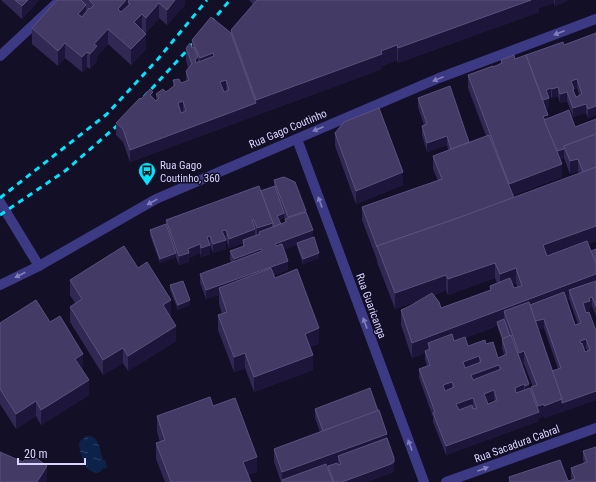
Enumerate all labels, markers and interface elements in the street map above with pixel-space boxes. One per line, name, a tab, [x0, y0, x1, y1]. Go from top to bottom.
one-way arrow	[553, 30, 565, 36]
one-way arrow	[431, 76, 443, 82]
street label: Rua Gago Coutinho	[247, 107, 329, 151]
one-way arrow	[312, 127, 324, 133]
place label: Rua Gago Coutinho, 360	[160, 159, 220, 185]
bus stop icon: Rua Gago Coutinho, 360	[137, 161, 157, 186]
one-way arrow	[317, 195, 323, 207]
one-way arrow	[146, 199, 158, 205]
one-way arrow	[14, 272, 25, 279]
street label: Rua Guaricanga	[353, 272, 389, 340]
one-way arrow	[362, 317, 368, 329]
street label: Rua Sacadura Cabral	[473, 423, 561, 465]
one-way arrow	[407, 439, 413, 451]
scale bar	[18, 440, 85, 466]
text: 20 m	[24, 447, 48, 461]
one-way arrow	[478, 465, 490, 471]

